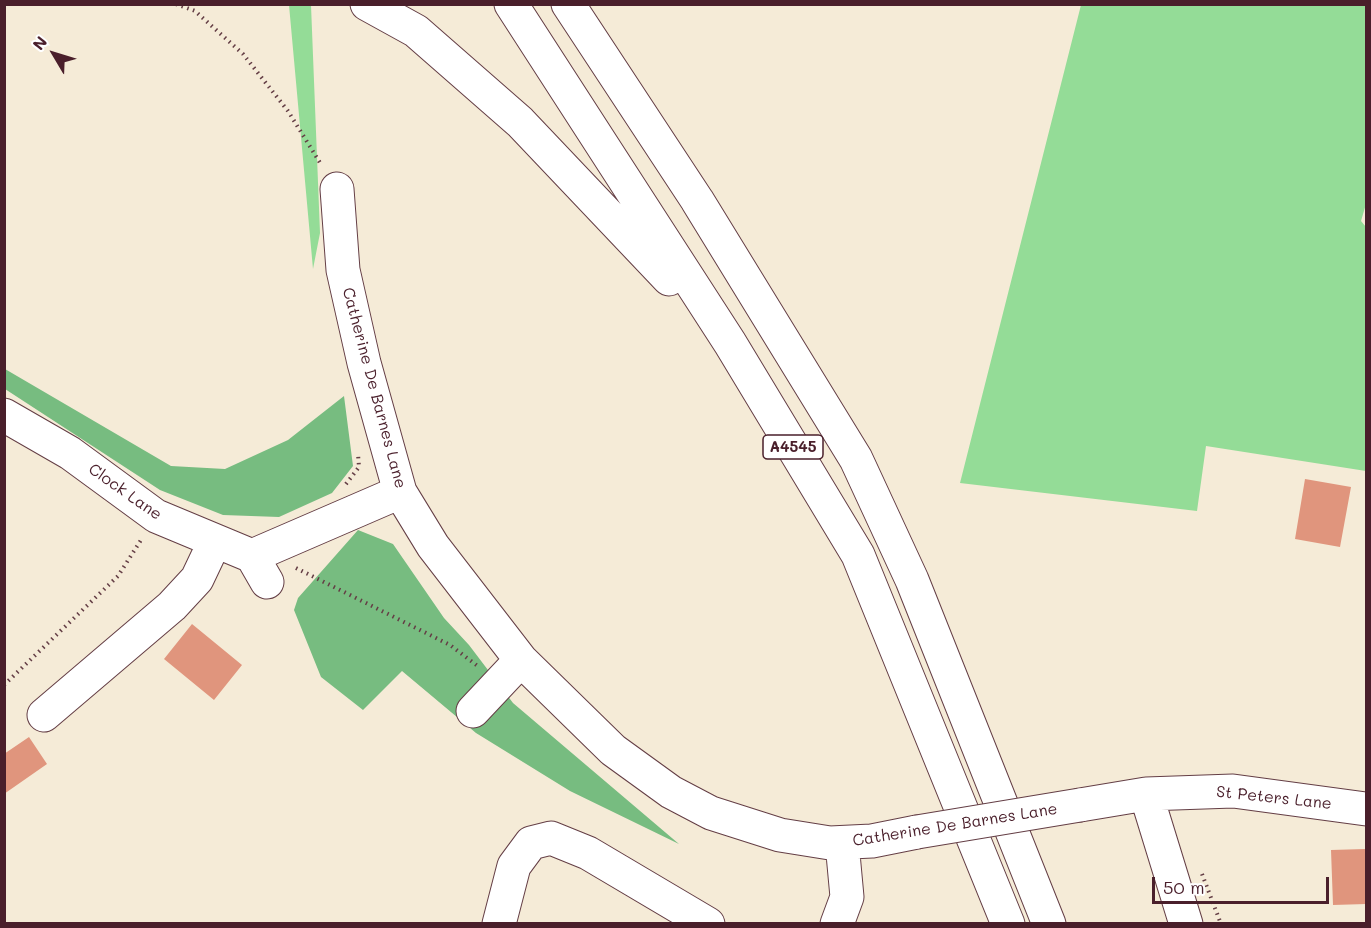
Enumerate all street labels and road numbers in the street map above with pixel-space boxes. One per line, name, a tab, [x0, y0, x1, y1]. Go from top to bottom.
street label: Catherine De Barnes Lane	[338, 286, 410, 490]
road number: A4545	[763, 435, 823, 459]
street label: Clock Lane	[85, 460, 165, 524]
street label: St Peters Lane	[1215, 782, 1333, 814]
street label: Catherine De Barnes Lane	[851, 799, 1059, 851]

